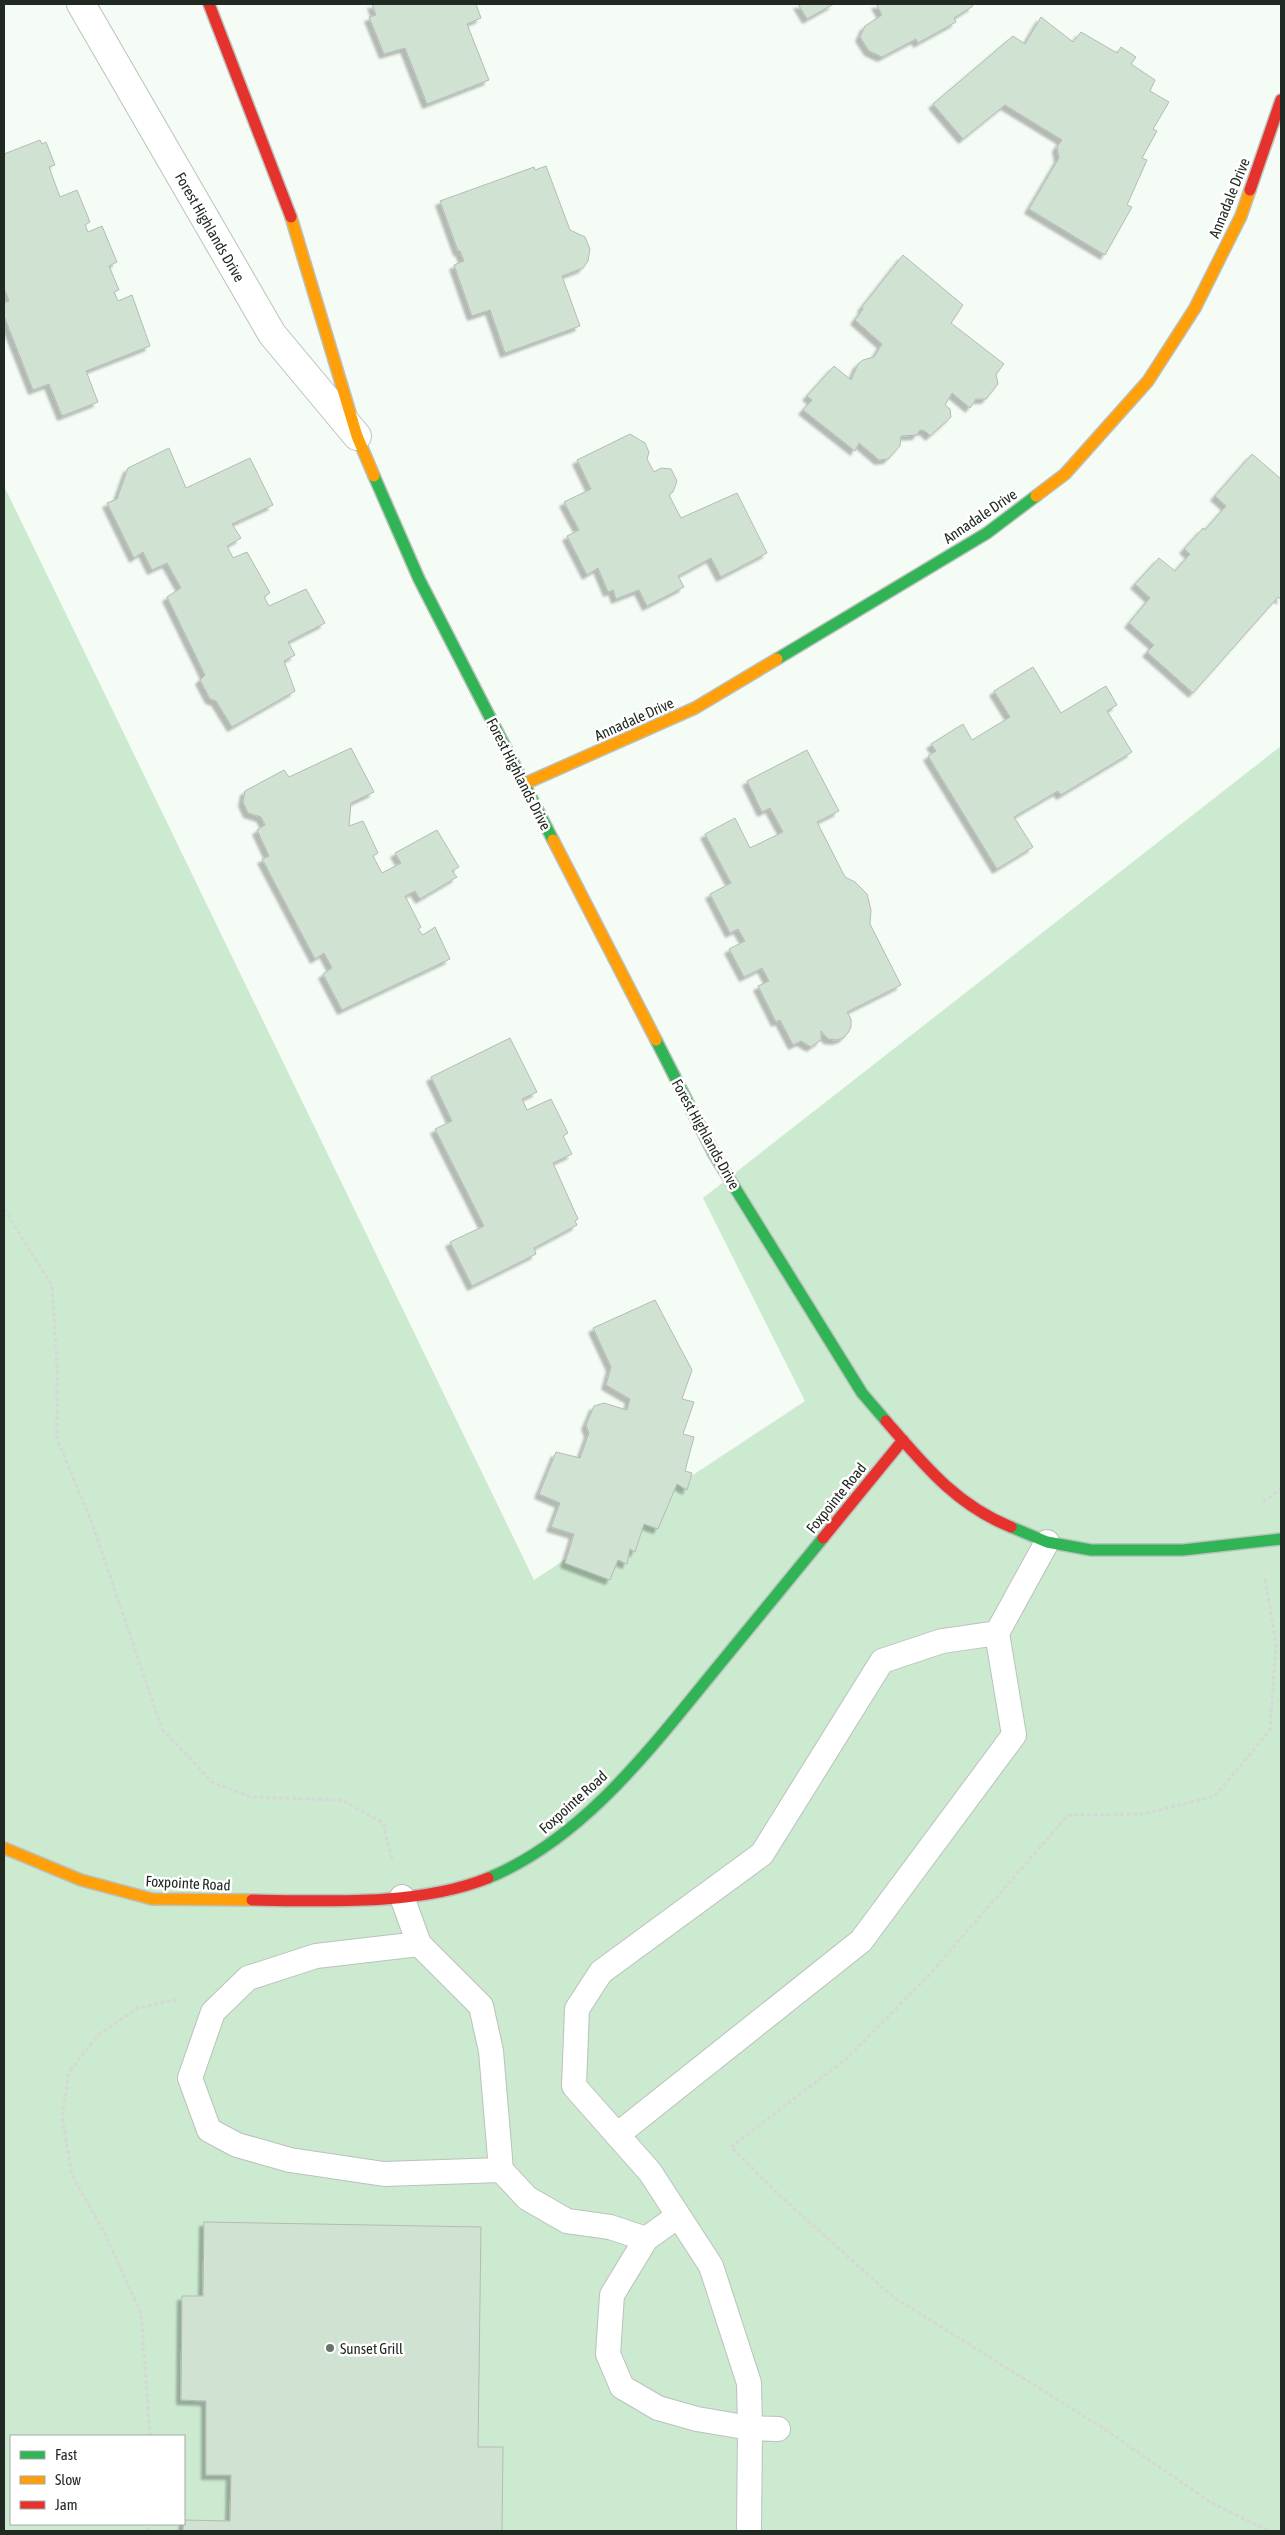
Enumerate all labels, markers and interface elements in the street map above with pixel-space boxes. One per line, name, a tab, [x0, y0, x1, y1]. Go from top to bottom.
street label: Annadale Drive	[1205, 155, 1253, 240]
street label: Forest Highlands Drive	[172, 169, 248, 285]
street label: Annadale Drive	[940, 485, 1020, 547]
street label: Annadale Drive	[592, 694, 676, 744]
street label: Forest Highlands Drive	[483, 715, 555, 833]
street label: Forest Highlands Drive	[669, 1076, 743, 1192]
street label: Foxpointe Road	[803, 1460, 869, 1536]
street label: Foxpointe Road	[536, 1767, 610, 1837]
street label: Foxpointe Road	[145, 1872, 231, 1894]
place label: Sunset Grill	[340, 2340, 403, 2357]
marker: Sunset Grill	[324, 2342, 336, 2354]
legend	[10, 2435, 185, 2525]
text: Fast	[55, 2446, 77, 2463]
text: Slow	[55, 2471, 81, 2488]
text: Jam	[55, 2496, 78, 2513]

